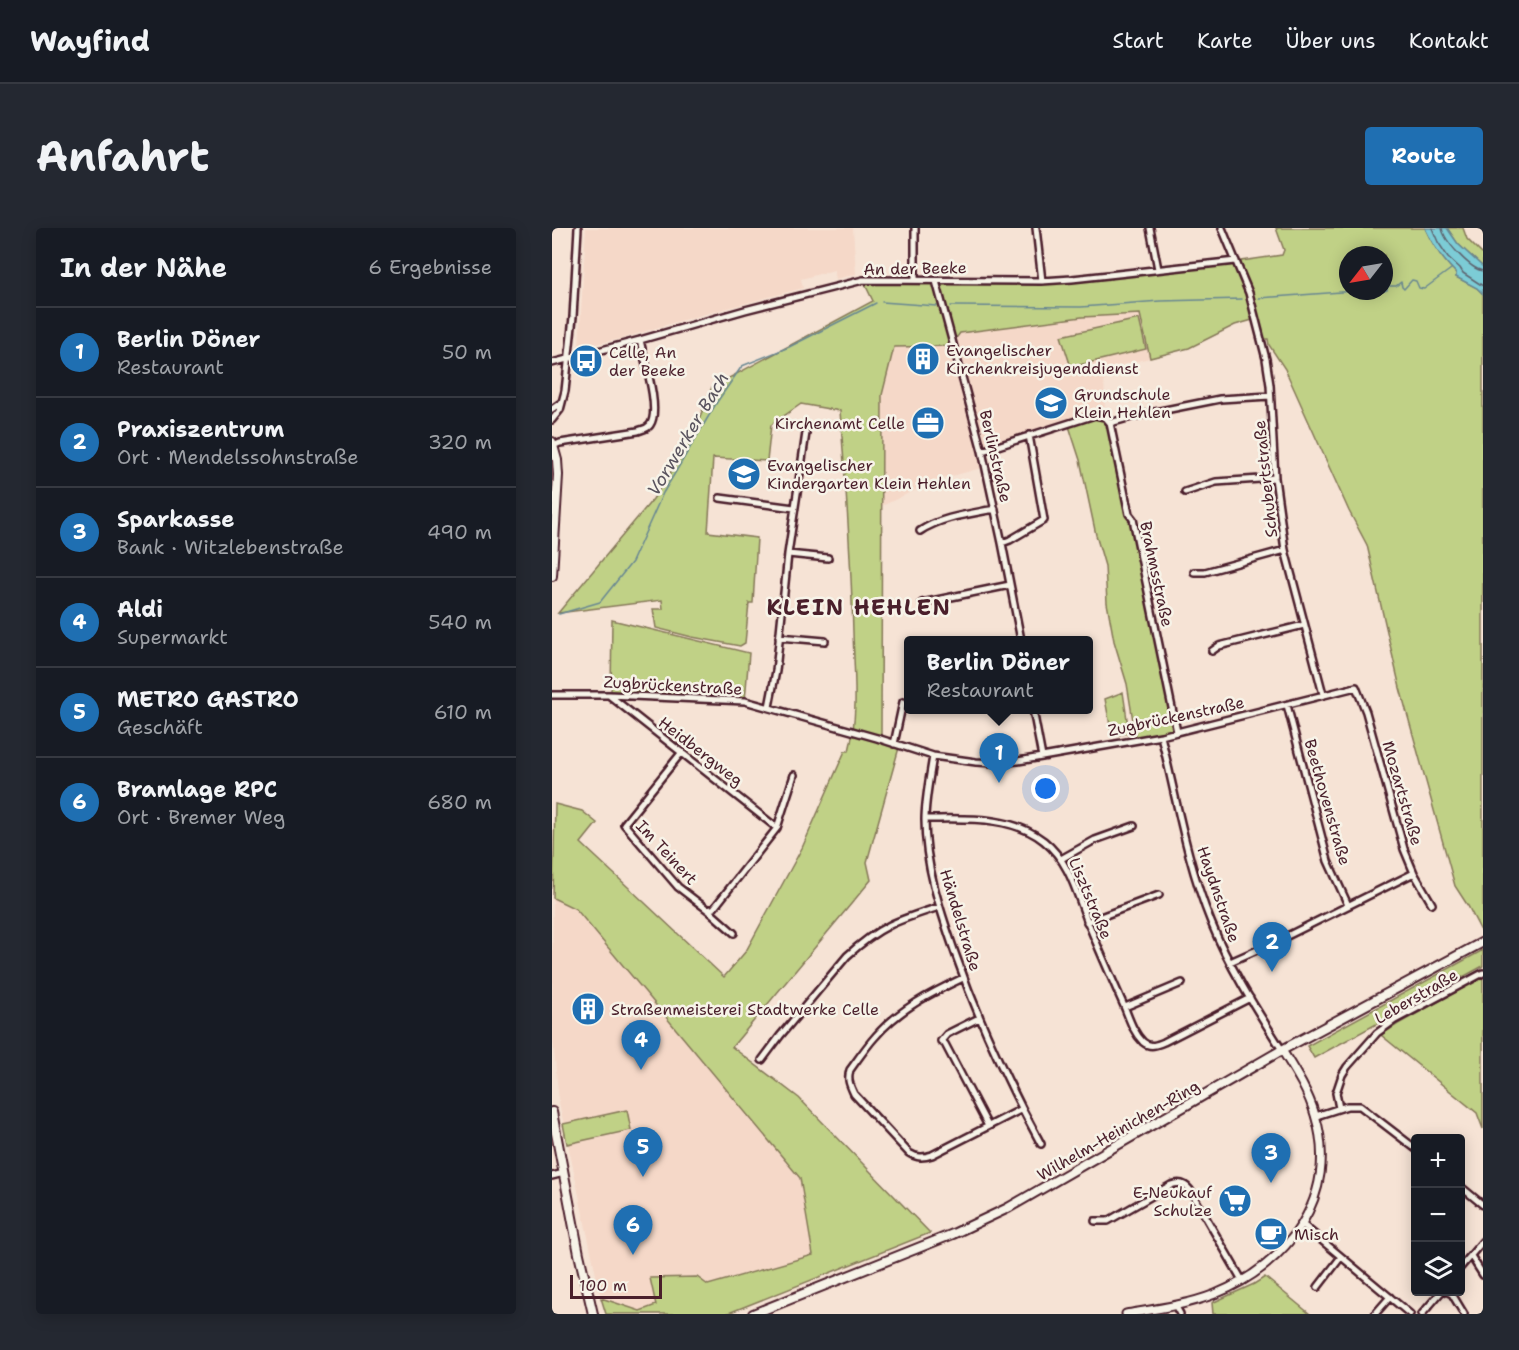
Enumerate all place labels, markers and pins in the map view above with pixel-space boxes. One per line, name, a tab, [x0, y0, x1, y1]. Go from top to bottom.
place label: Evangelischer Kirchenkreisjugenddienst	[946, 340, 1139, 379]
building icon: Evangelischer Kirchenkreisjugenddienst	[905, 341, 941, 377]
place label: Celle, An der Beeke	[609, 342, 686, 381]
bus stop icon: Celle, An der Beeke	[568, 343, 604, 379]
place label: Grundschule Klein Hehlen	[1074, 384, 1171, 423]
school or university icon: Grundschule Klein Hehlen	[1033, 385, 1069, 421]
office icon: Kirchenamt Celle	[910, 405, 946, 441]
place label: Kirchenamt Celle	[775, 413, 905, 434]
place label: Evangelischer Kindergarten Klein Hehlen	[767, 455, 971, 494]
school or university icon: Evangelischer Kindergarten Klein Hehlen	[726, 456, 762, 492]
pin: 1	[980, 734, 1018, 783]
pin: 2	[1252, 922, 1292, 972]
building icon: Straßenmeisterei Stadtwerke Celle	[570, 991, 606, 1027]
place label: Straßenmeisterei Stadtwerke Celle	[611, 999, 879, 1020]
pin: 4	[622, 1020, 661, 1070]
pin: 5	[624, 1128, 662, 1177]
pin: 3	[1252, 1134, 1290, 1183]
place label: E-Neukauf Schulze	[1133, 1182, 1213, 1221]
supermarket icon: E-Neukauf Schulze	[1217, 1183, 1253, 1219]
pin: 6	[614, 1206, 652, 1255]
cafe icon: Misch	[1253, 1216, 1289, 1252]
place label: Misch	[1294, 1224, 1339, 1245]

